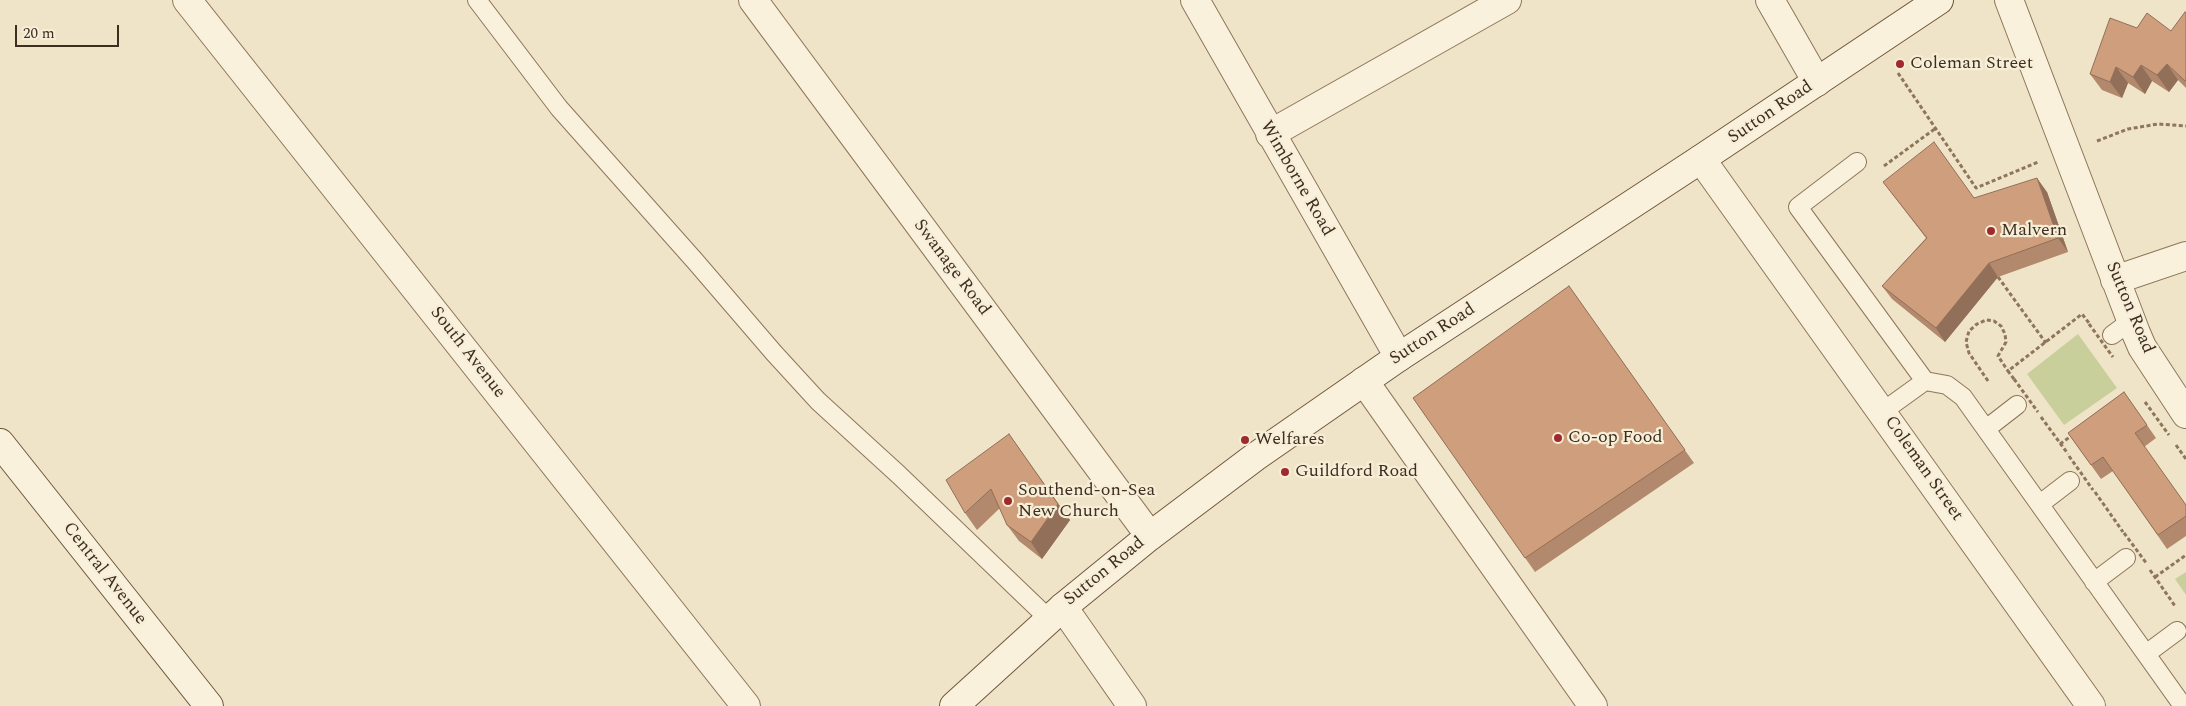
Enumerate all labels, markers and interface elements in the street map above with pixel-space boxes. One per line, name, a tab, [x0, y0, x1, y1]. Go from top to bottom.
scale bar	[18, 15, 121, 47]
text: 20 m	[23, 22, 55, 45]
place label: Coleman Street	[1910, 53, 2033, 75]
marker: Coleman Street	[1894, 58, 1906, 70]
street label: Sutton Road	[1724, 77, 1818, 149]
street label: Wimborne Road	[1254, 117, 1338, 241]
street label: Swanage Road	[908, 216, 994, 320]
place label: Malvern	[2001, 220, 2067, 242]
marker: Malvern	[1985, 225, 1997, 237]
street label: Sutton Road	[2100, 259, 2158, 357]
street label: Sutton Road	[1386, 299, 1480, 371]
street label: South Avenue	[424, 303, 510, 403]
street label: Coleman Street	[1879, 412, 1967, 526]
place label: Co-op Food	[1568, 427, 1663, 449]
place label: Welfares	[1255, 429, 1325, 451]
marker: Co-op Food	[1552, 432, 1564, 444]
marker: Welfares	[1239, 434, 1251, 446]
place label: Guildford Road	[1295, 461, 1418, 483]
marker: Guildford Road	[1279, 466, 1291, 478]
place label: Southend-on-Sea New Church	[1018, 480, 1155, 522]
marker: Southend-on-Sea New Church	[1002, 495, 1014, 507]
street label: Central Avenue	[57, 518, 151, 630]
street label: Sutton Road	[1060, 533, 1150, 611]

